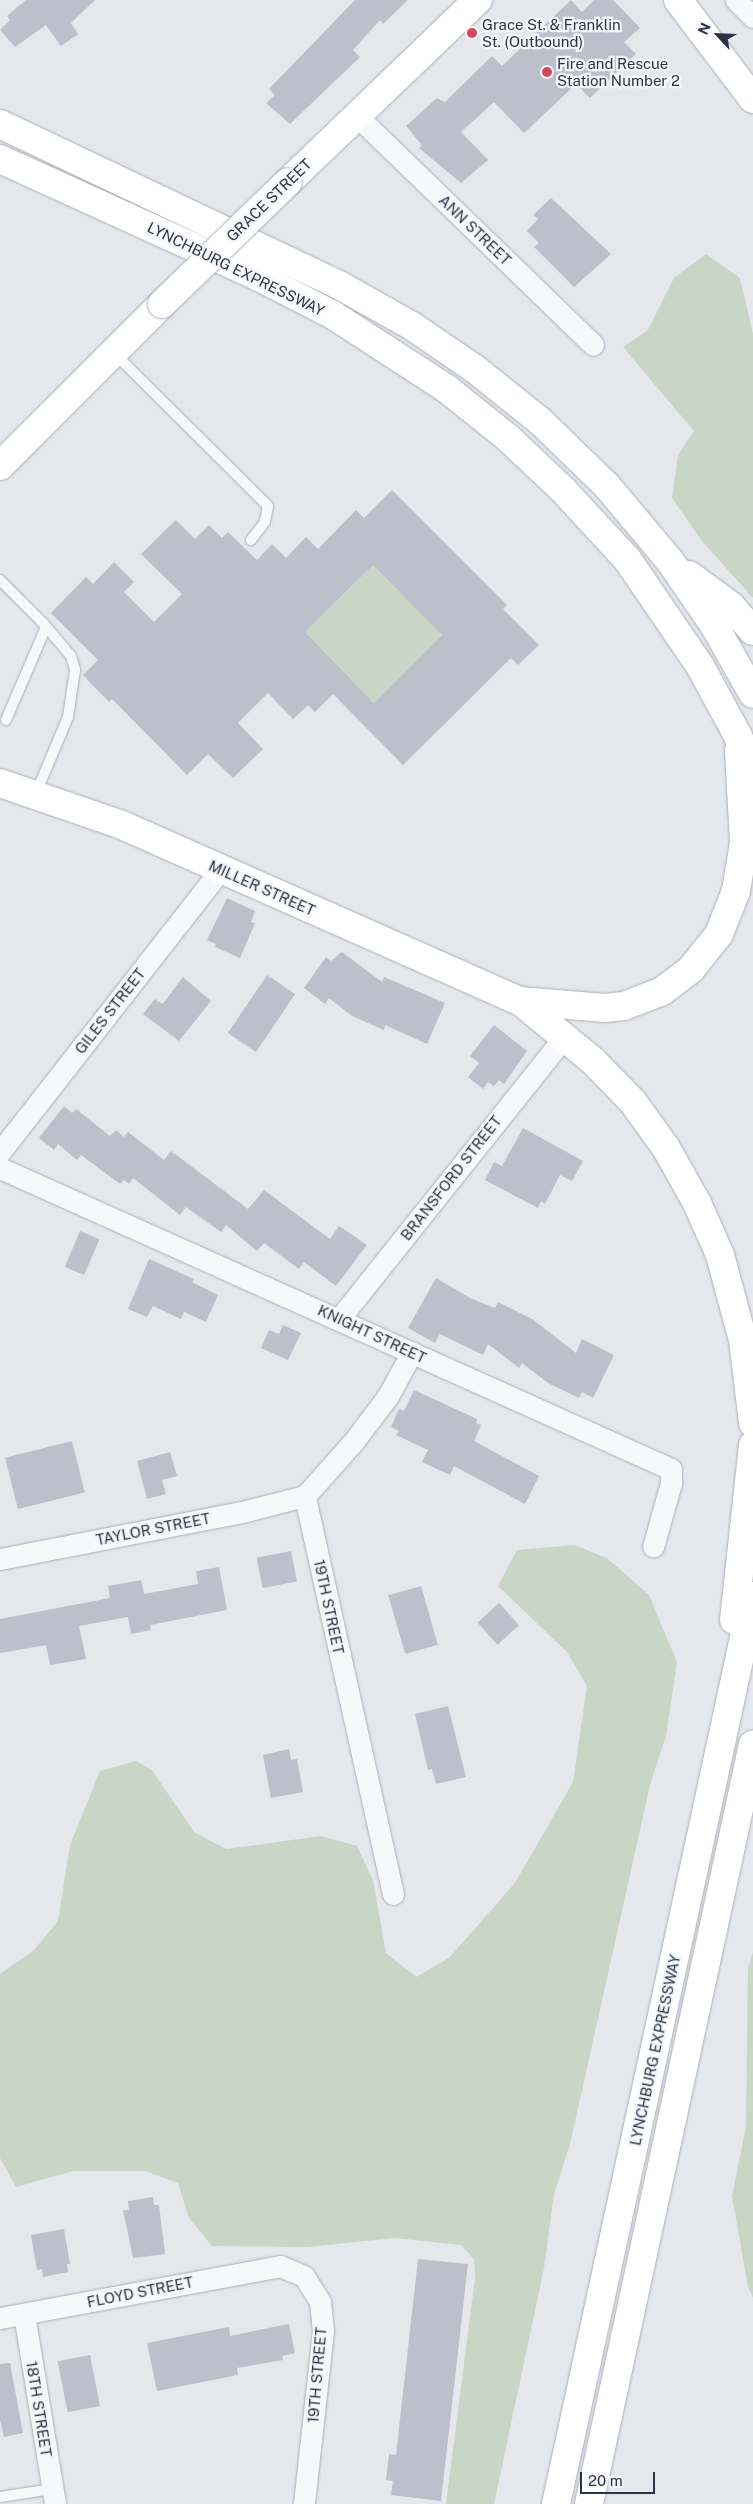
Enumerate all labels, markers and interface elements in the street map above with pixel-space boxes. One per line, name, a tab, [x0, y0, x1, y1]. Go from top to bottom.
north arrow	[693, 10, 743, 60]
place label: Grace St. & Franklin St. (Outbound)	[482, 15, 621, 50]
text: N	[695, 20, 714, 37]
marker: Grace St. & Franklin St. (Outbound)	[466, 27, 478, 39]
place label: Fire and Rescue Station Number 2	[557, 54, 680, 89]
marker: Fire and Rescue Station Number 2	[541, 66, 553, 78]
street label: GRACE STREET	[223, 155, 315, 245]
street label: ANN STREET	[435, 191, 515, 269]
street label: LYNCHBURG EXPRESSWAY	[144, 218, 328, 320]
street label: MILLER STREET	[206, 856, 318, 920]
street label: GILES STREET	[71, 965, 149, 1057]
street label: BRANSFORD STREET	[397, 1112, 505, 1244]
street label: KNIGHT STREET	[315, 1301, 429, 1367]
street label: TAYLOR STREET	[94, 1509, 212, 1549]
street label: 19TH STREET	[310, 1558, 348, 1656]
street label: LYNCHBURG EXPRESSWAY	[626, 1953, 684, 2147]
street label: FLOYD STREET	[85, 2273, 195, 2311]
street label: 19TH STREET	[304, 2326, 330, 2424]
street label: 18TH STREET	[23, 2360, 55, 2458]
scale bar	[583, 2462, 658, 2494]
text: 20 m	[588, 2472, 623, 2489]

